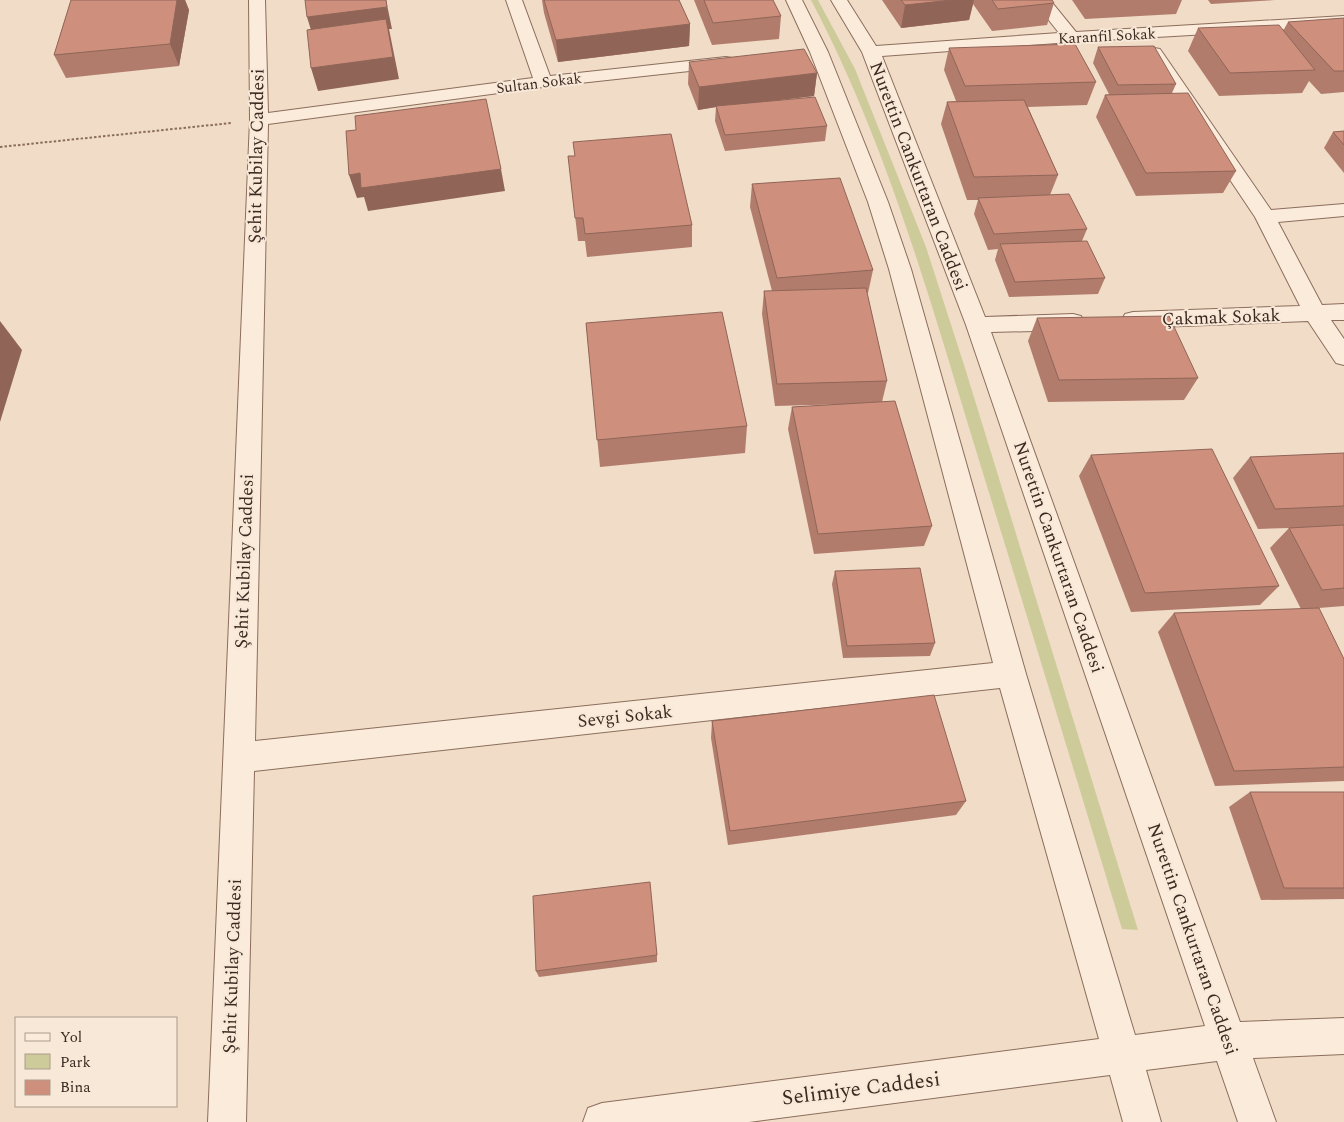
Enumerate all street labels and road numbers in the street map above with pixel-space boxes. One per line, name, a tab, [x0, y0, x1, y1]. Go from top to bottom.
street label: Karanfil Sokak	[1057, 22, 1157, 51]
street label: Nurettin Cankurtaran Caddesi	[862, 58, 975, 295]
street label: Sultan Sokak	[495, 67, 583, 100]
street label: Şehit Kubilay Caddesi	[241, 68, 272, 244]
street label: Çakmak Sokak	[1161, 302, 1281, 333]
street label: Nurettin Cankurtaran Caddesi	[1006, 438, 1111, 677]
street label: Şehit Kubilay Caddesi	[228, 473, 261, 649]
street label: Sevgi Sokak	[576, 698, 674, 735]
street label: Nurettin Cankurtaran Caddesi	[1140, 820, 1245, 1059]
street label: Şehit Kubilay Caddesi	[216, 878, 249, 1054]
street label: Selimiye Caddesi	[780, 1063, 942, 1115]

